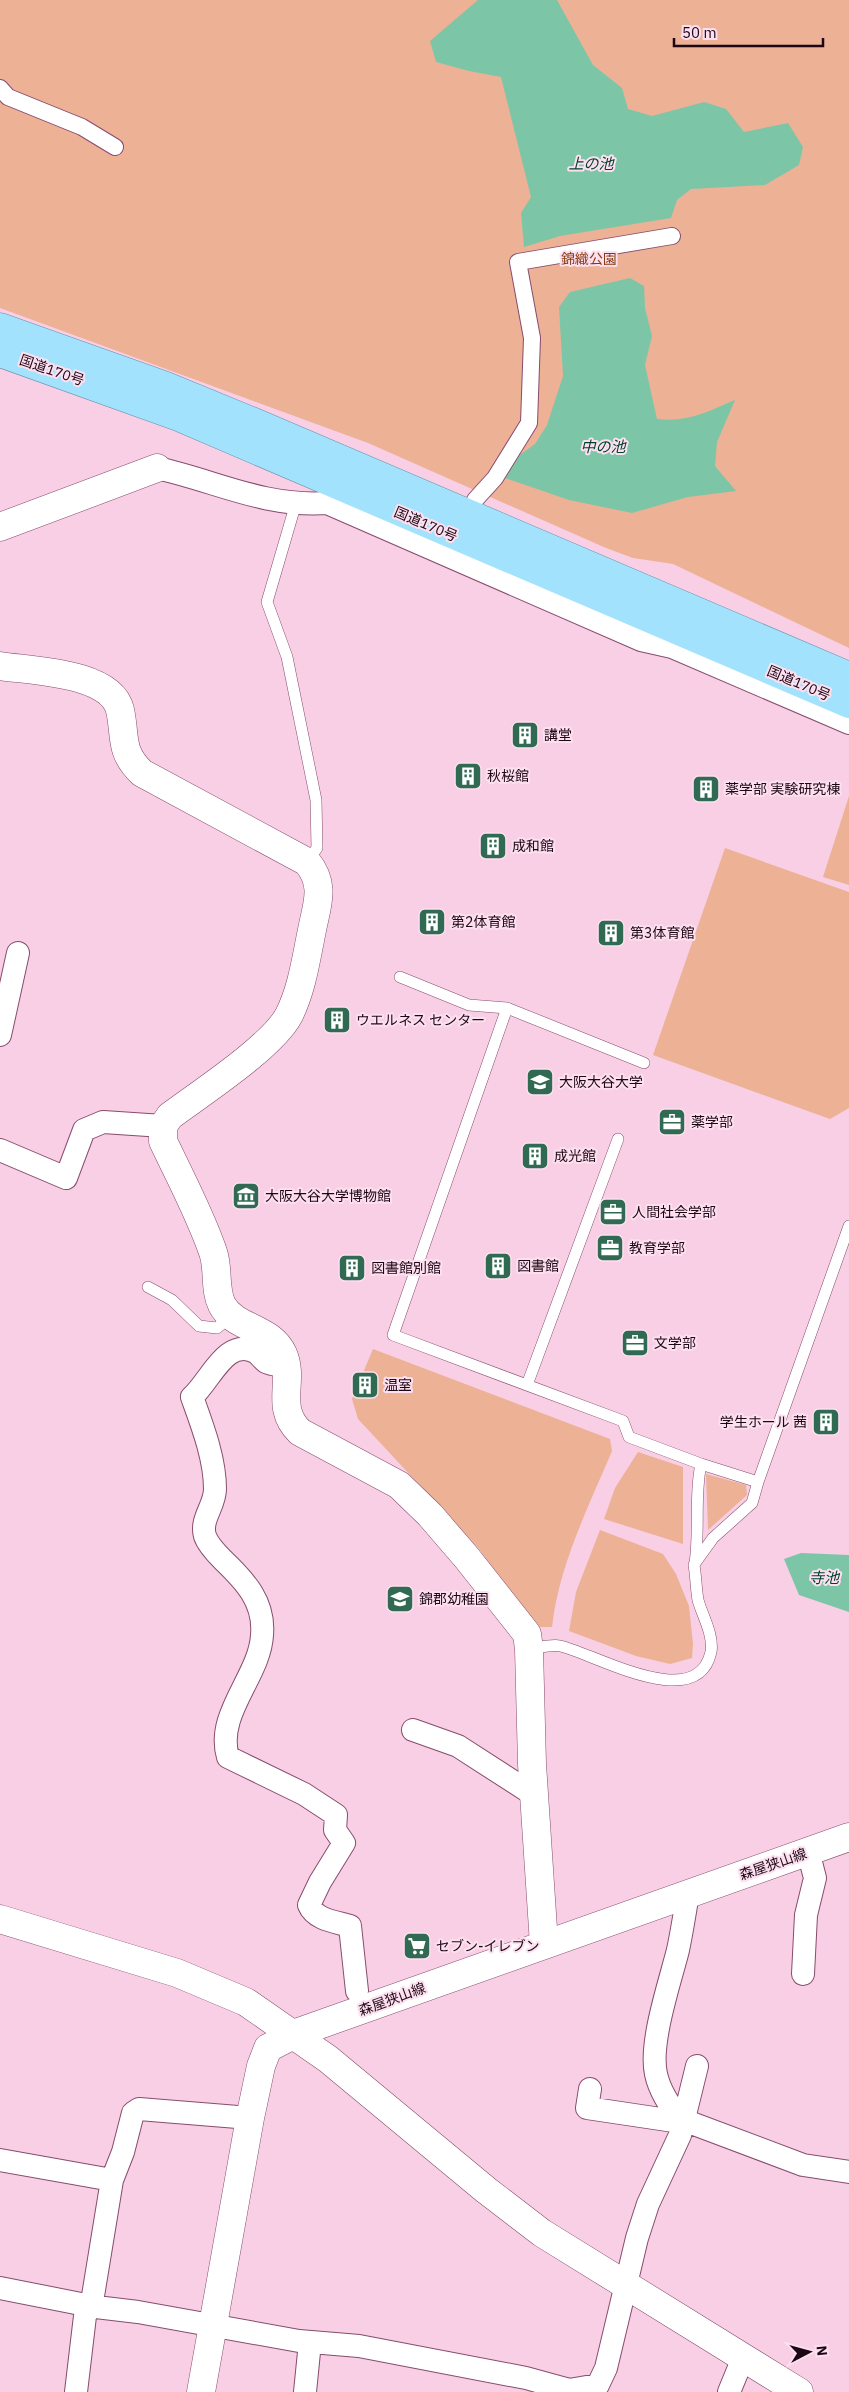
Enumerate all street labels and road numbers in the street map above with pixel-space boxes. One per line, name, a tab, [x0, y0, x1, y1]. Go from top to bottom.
street label: 国道170号	[17, 351, 87, 389]
street label: 国道170号	[392, 503, 460, 545]
street label: 国道170号	[765, 662, 833, 704]
street label: 森屋狭山線	[737, 1844, 809, 1884]
street label: 森屋狭山線	[356, 1979, 428, 2019]

